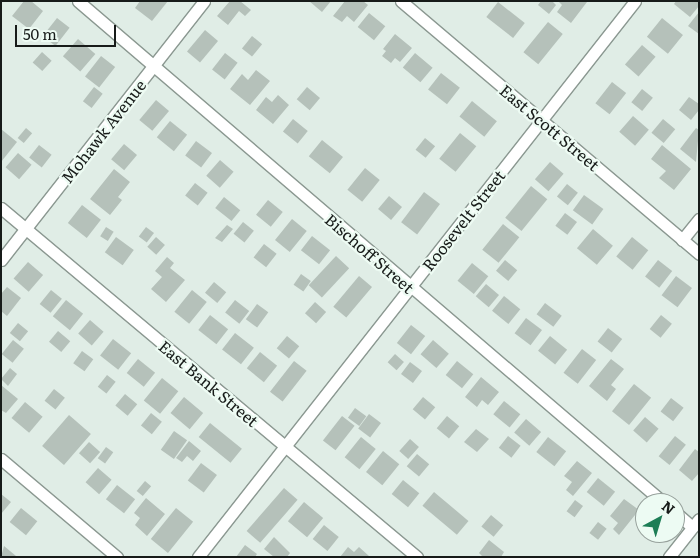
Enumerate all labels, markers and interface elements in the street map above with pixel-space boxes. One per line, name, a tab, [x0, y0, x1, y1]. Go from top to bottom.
scale bar	[18, 15, 119, 47]
text: 50 m	[23, 22, 57, 45]
street label: Mohawk Avenue	[57, 75, 149, 187]
street label: East Scott Street	[496, 80, 604, 174]
street label: Roosevelt Street	[418, 166, 508, 274]
street label: Bischoff Street	[322, 209, 418, 297]
street label: East Bank Street	[155, 336, 263, 430]
north arrow	[635, 493, 685, 543]
text: N	[658, 496, 680, 519]

